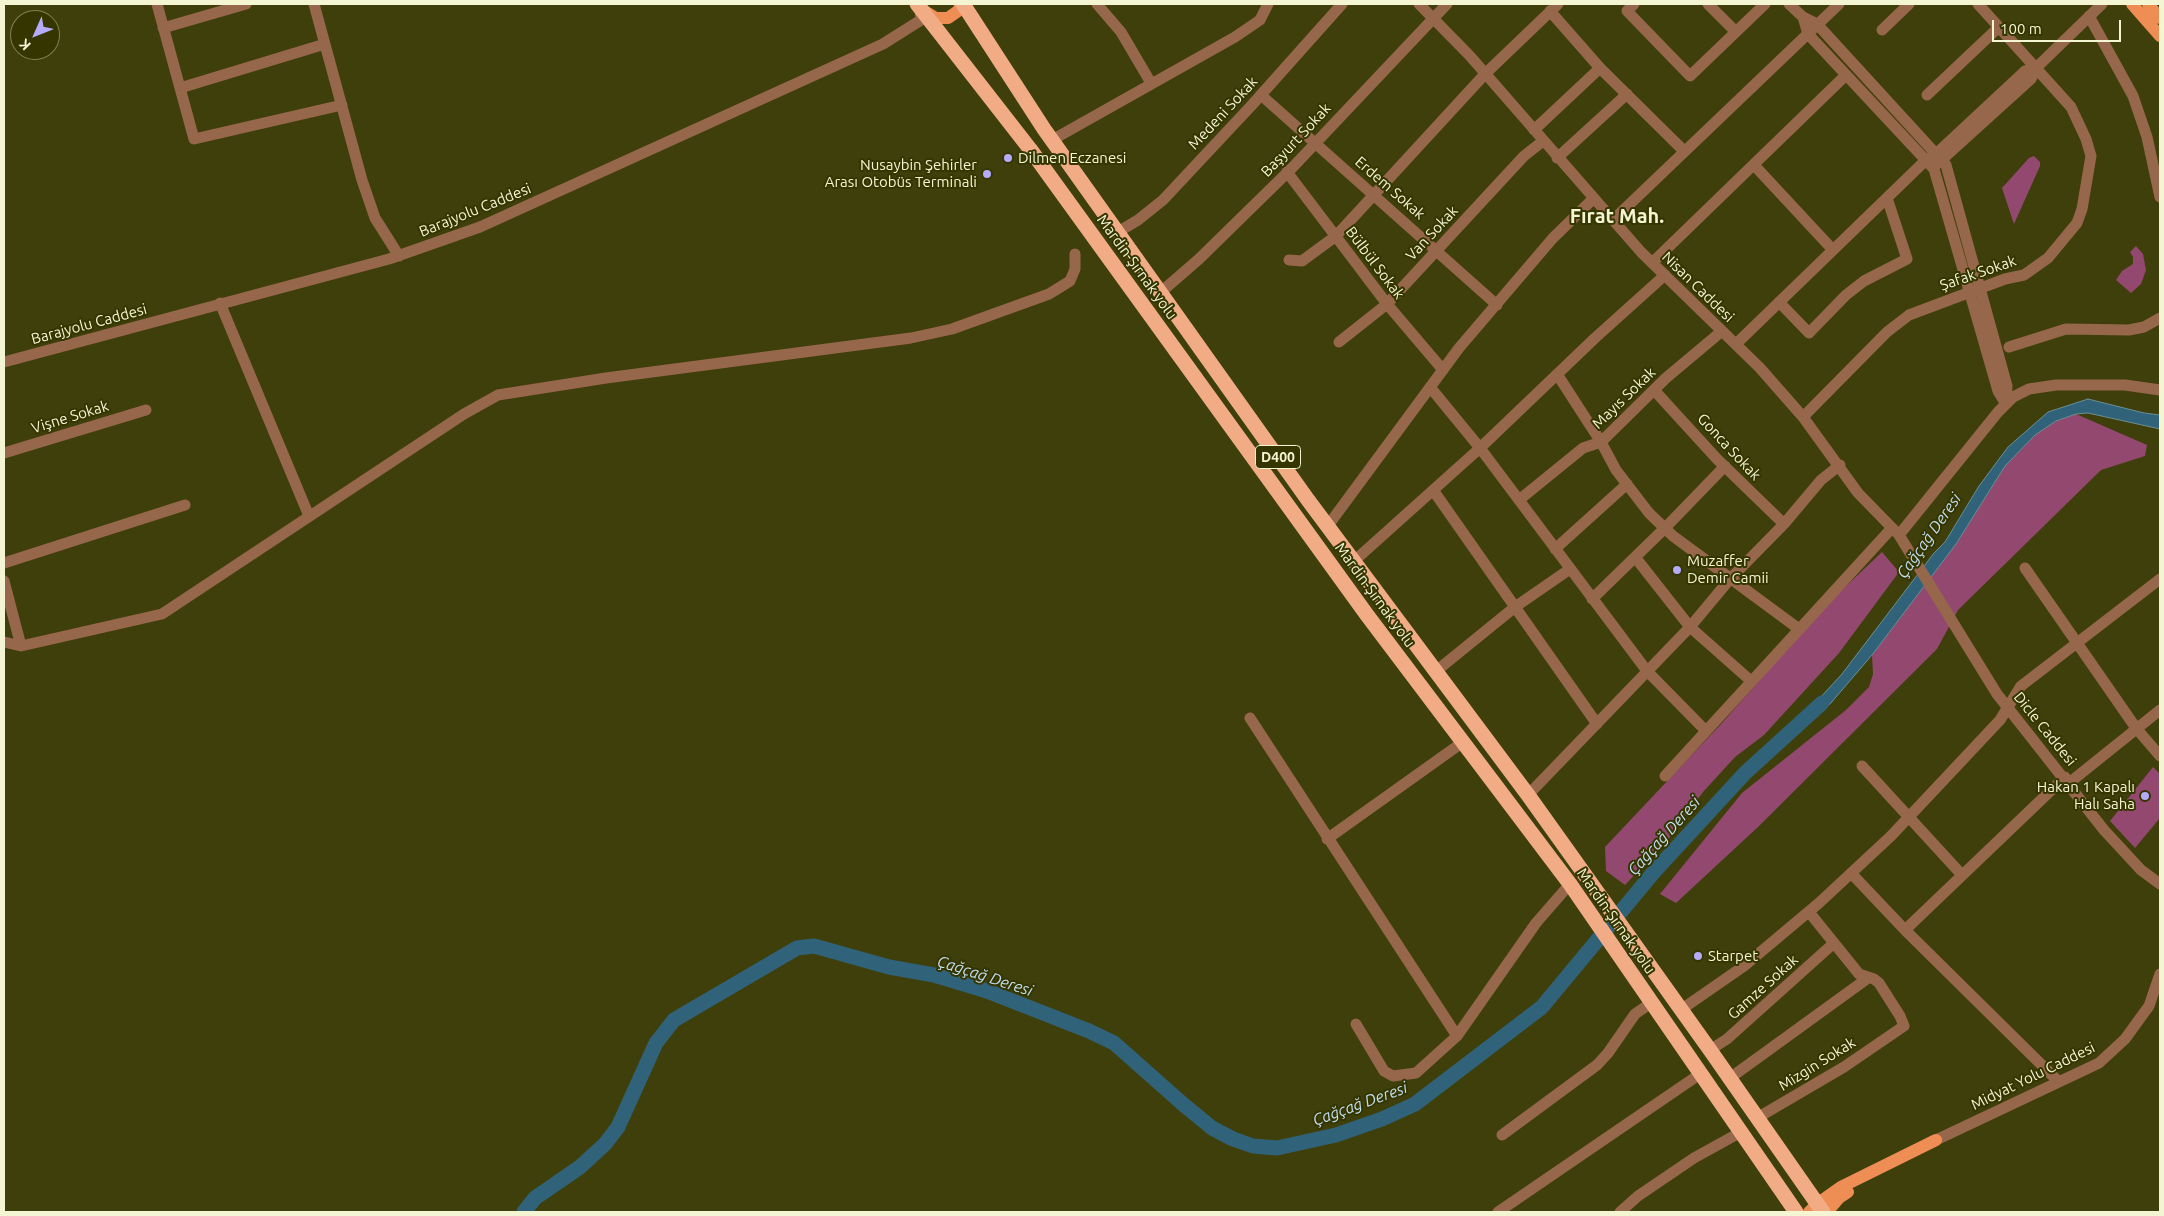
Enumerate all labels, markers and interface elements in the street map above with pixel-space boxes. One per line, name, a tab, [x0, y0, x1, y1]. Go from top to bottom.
north arrow	[10, 10, 60, 60]
scale bar	[1994, 10, 2123, 42]
text: 100 m	[2000, 20, 2042, 37]
text: K	[16, 36, 34, 54]
street label: Medeni Sokak	[1185, 73, 1261, 153]
street label: Başyurt Sokak	[1257, 99, 1335, 181]
place label: Dilmen Eczanesi	[1018, 149, 1126, 167]
marker: Dilmen Eczanesi	[1002, 152, 1014, 164]
street label: Erdem Sokak	[1351, 153, 1429, 223]
place label: Nusaybin Şehirler Arası Otobüs Terminali	[825, 156, 977, 191]
marker: Nusaybin Şehirler Arası Otobüs Terminali	[981, 168, 993, 180]
street label: Barajyolu Caddesi	[416, 179, 534, 241]
street label: Van Sokak	[1402, 202, 1462, 264]
district label: Fırat Mah.	[1570, 204, 1664, 228]
street label: Mardin-Şırnak yolu	[1093, 211, 1181, 323]
street label: Bülbül Sokak	[1342, 223, 1408, 303]
street label: Nisan Caddesi	[1658, 248, 1738, 326]
street label: Şafak Sokak	[1937, 252, 2019, 294]
street label: Barajyolu Caddesi	[29, 300, 149, 348]
street label: Mayıs Sokak	[1589, 363, 1659, 433]
street label: Vişne Sokak	[29, 397, 111, 437]
street label: Gonca Sokak	[1693, 410, 1765, 484]
road number: D400	[1256, 446, 1300, 468]
water label: Çağçağ Deresi	[1893, 490, 1965, 582]
street label: Mardin-Şırnak yolu	[1331, 539, 1419, 651]
place label: Muzaffer Demir Camii	[1687, 552, 1769, 587]
marker: Muzaffer Demir Camii	[1671, 564, 1683, 576]
street label: Dicle Caddesi	[2010, 688, 2080, 770]
place label: Hakan 1 Kapalı Halı Saha	[2037, 778, 2135, 813]
marker: Hakan 1 Kapalı Halı Saha	[2139, 790, 2151, 802]
water label: Çağçağ Deresi	[1624, 793, 1704, 879]
street label: Mardin-Şırnak yolu	[1573, 865, 1659, 977]
place label: Starpet	[1708, 947, 1758, 965]
marker: Starpet	[1692, 950, 1704, 962]
street label: Gamze Sokak	[1724, 951, 1802, 1023]
water label: Çağçağ Deresi	[935, 952, 1035, 1000]
street label: Mizgin Sokak	[1775, 1033, 1859, 1095]
street label: Midyat Yolu Caddesi	[1968, 1038, 2098, 1114]
water label: Çağçağ Deresi	[1310, 1078, 1410, 1130]

